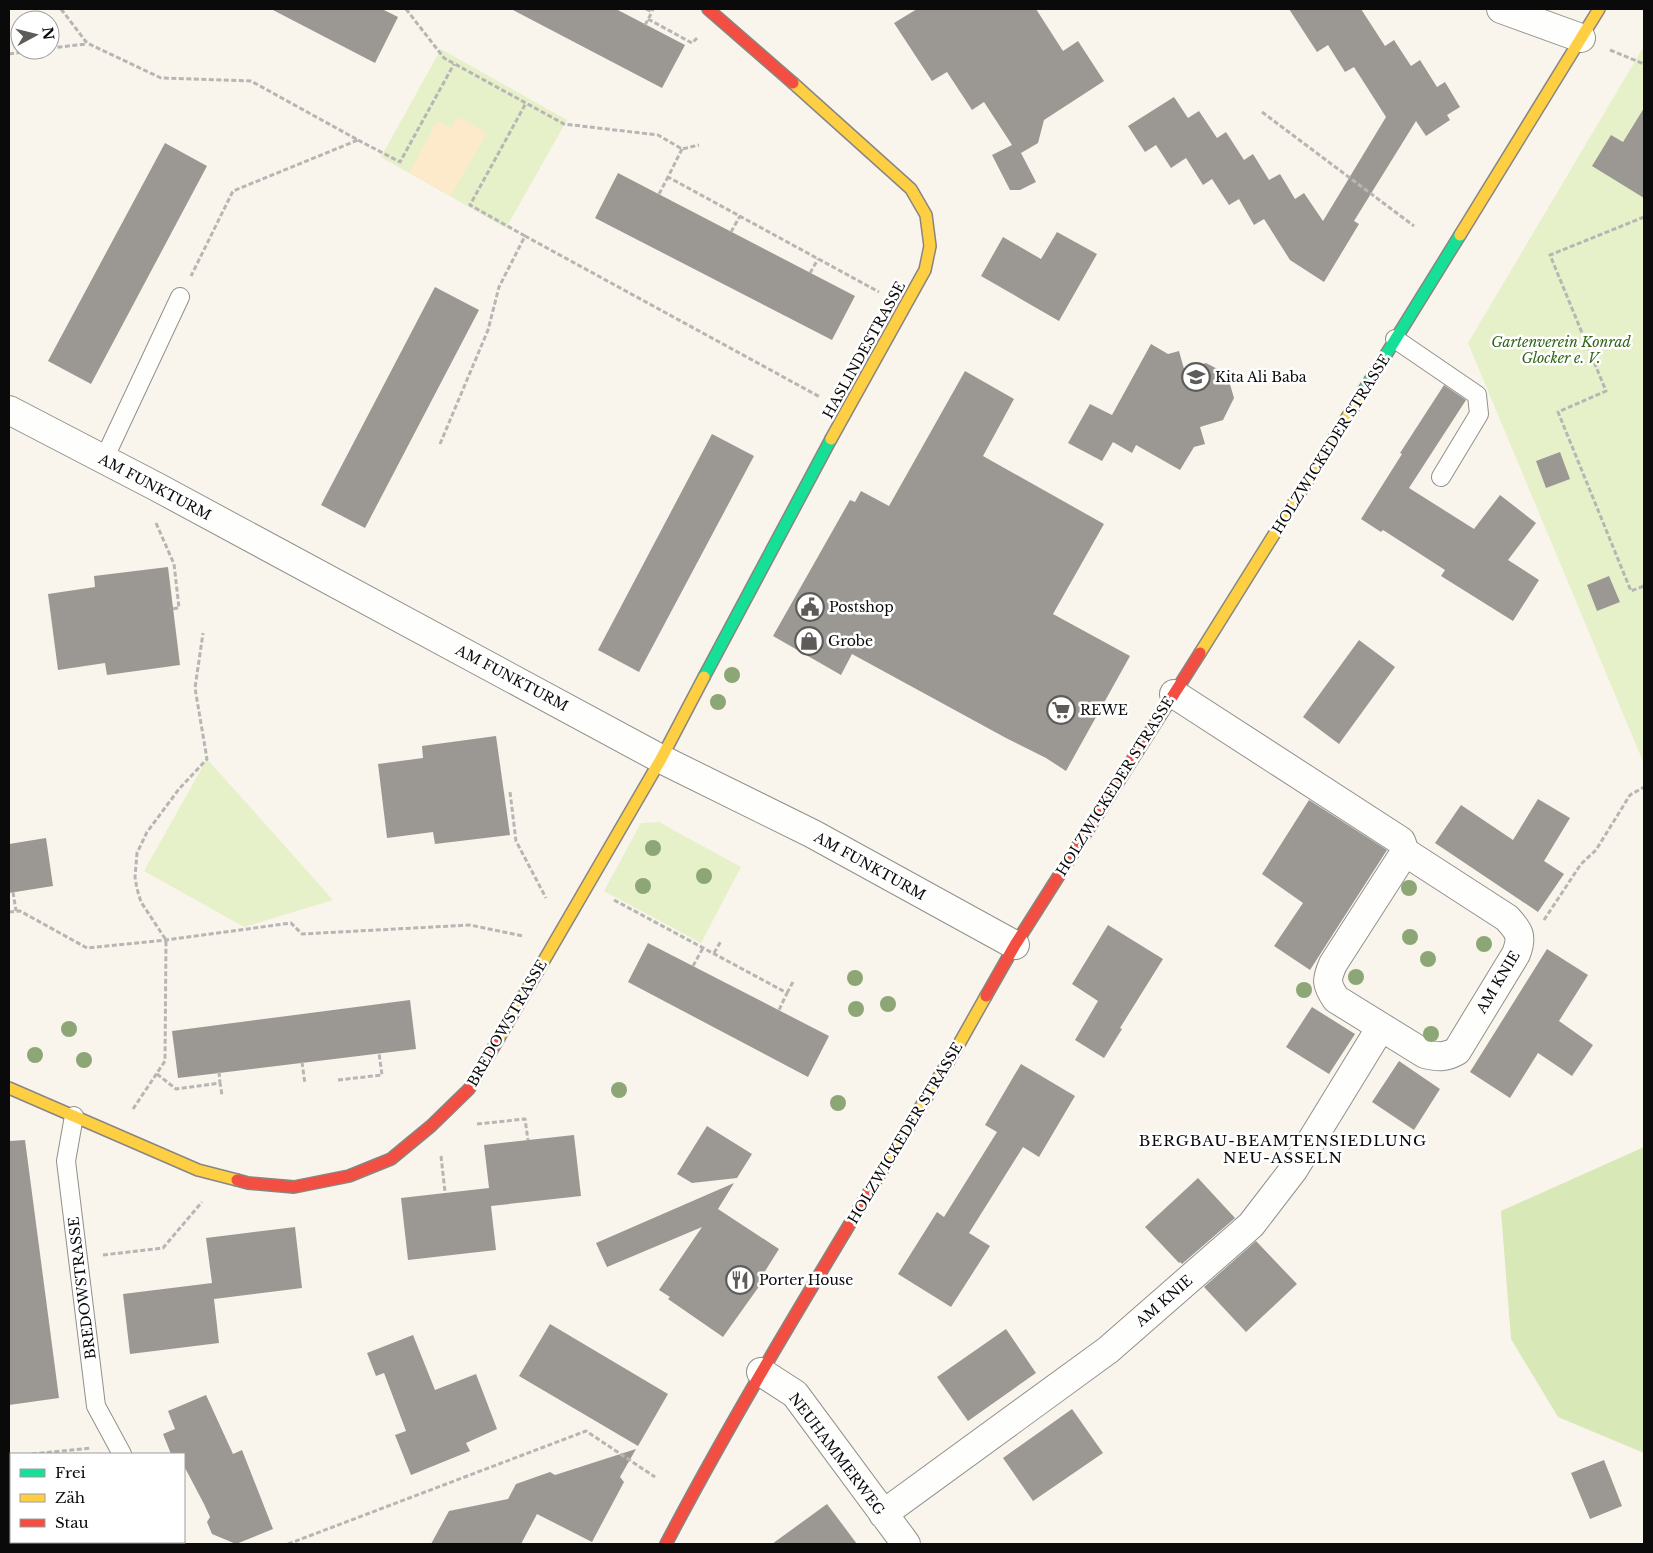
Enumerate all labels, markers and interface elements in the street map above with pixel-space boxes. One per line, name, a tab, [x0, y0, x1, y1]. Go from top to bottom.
north arrow	[10, 10, 60, 60]
text: N	[38, 26, 58, 41]
street label: HASLINDESTRASSE	[819, 278, 909, 422]
park label: Gartenverein Konrad Glocker e. V.	[1491, 333, 1631, 367]
street label: HOLZWICKEDER STRASSE	[1268, 351, 1394, 537]
school or university icon: Kita Ali Baba	[1181, 362, 1211, 392]
place label: Kita Ali Baba	[1215, 368, 1307, 386]
street label: AM FUNKTURM	[95, 449, 214, 524]
public building icon: Postshop	[795, 592, 825, 622]
place label: Postshop	[829, 598, 894, 616]
shop icon: Grobe	[794, 626, 824, 656]
place label: Grobe	[828, 632, 873, 650]
street label: AM FUNKTURM	[452, 640, 571, 715]
street label: HOLZWICKEDER STRASSE	[1052, 693, 1178, 879]
supermarket icon: REWE	[1046, 695, 1076, 725]
place label: REWE	[1080, 701, 1128, 719]
street label: AM FUNKTURM	[810, 827, 929, 904]
street label: AM KNIE	[1472, 948, 1524, 1017]
street label: BREDOWSTRASSE	[463, 956, 551, 1090]
street label: HOLZWICKEDER STRASSE	[844, 1039, 966, 1227]
district label: BERGBAU-BEAMTENSIEDLUNG NEU-ASSELN	[1139, 1131, 1427, 1167]
street label: BREDOWSTRASSE	[64, 1216, 100, 1360]
restaurant icon: Porter House	[725, 1265, 755, 1295]
place label: Porter House	[759, 1271, 853, 1289]
street label: AM KNIE	[1131, 1271, 1196, 1331]
street label: NEUHAMMERWEG	[785, 1389, 889, 1519]
legend	[10, 1453, 185, 1543]
text: Frei	[55, 1463, 86, 1482]
text: Zäh	[55, 1488, 85, 1507]
text: Stau	[55, 1513, 89, 1532]

